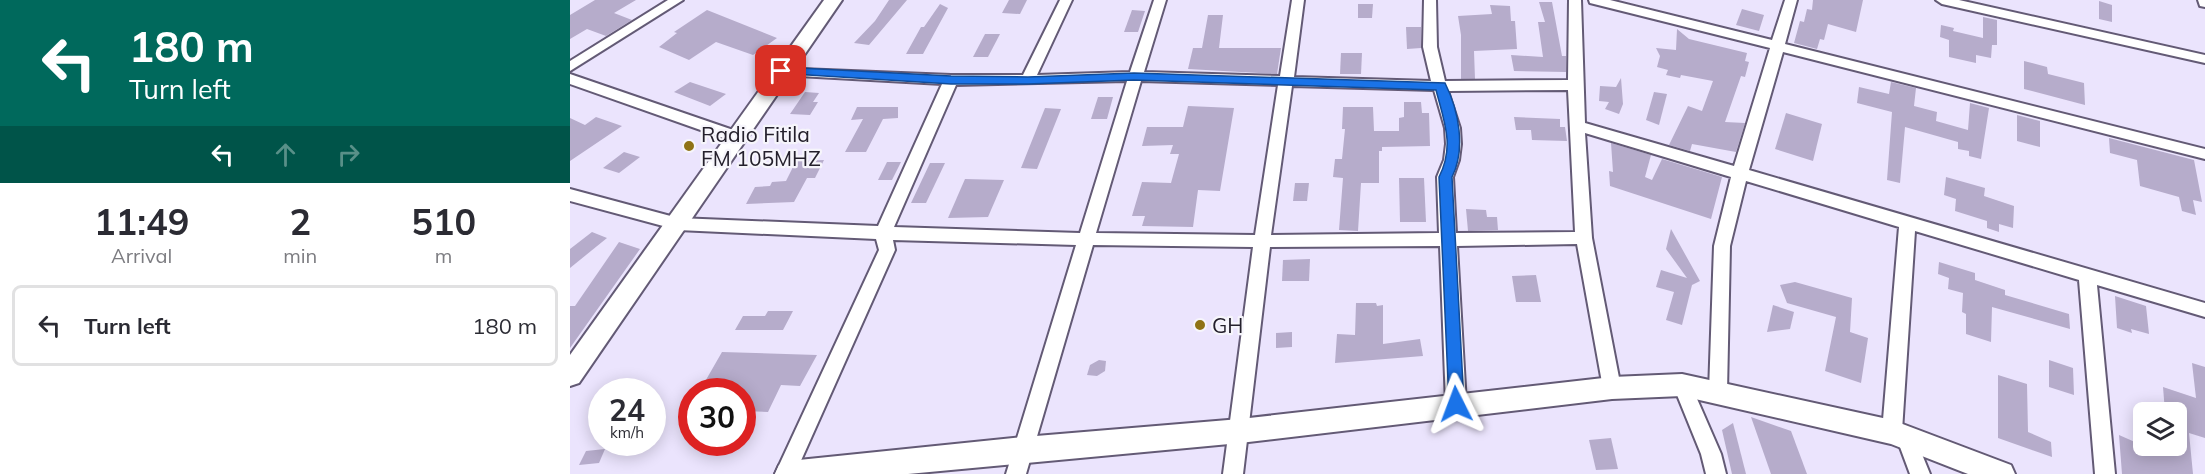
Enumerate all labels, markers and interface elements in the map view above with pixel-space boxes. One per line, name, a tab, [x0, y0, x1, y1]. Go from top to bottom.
text: 180 m	[129, 20, 254, 73]
icon: left	[30, 24, 108, 102]
pin	[755, 45, 806, 96]
icon: arrive	[764, 54, 797, 87]
text: Turn left	[129, 72, 231, 106]
place label: Radio Fitila FM 105MHZ	[701, 121, 821, 171]
icon: left	[206, 138, 239, 171]
icon: ahead	[269, 138, 302, 171]
icon: right	[332, 138, 365, 171]
marker: Radio Fitila FM 105MHZ	[682, 139, 696, 153]
text: 11:49	[94, 199, 189, 244]
text: 2	[289, 199, 311, 244]
text: 510	[411, 199, 476, 244]
text: Arrival	[111, 243, 172, 268]
text: min	[283, 243, 317, 268]
text: m	[435, 243, 452, 268]
icon: left	[33, 309, 66, 342]
text: Turn left	[84, 312, 171, 340]
text: 180 m	[472, 312, 537, 340]
place label: GH	[1212, 312, 1243, 338]
marker: GH	[1193, 318, 1207, 332]
position arrow	[1424, 372, 1488, 436]
speed limit sign: 30	[678, 378, 756, 456]
text: 24	[609, 391, 645, 429]
map controls	[2133, 402, 2187, 456]
button: layers	[2133, 402, 2187, 456]
text: km/h	[610, 423, 644, 442]

